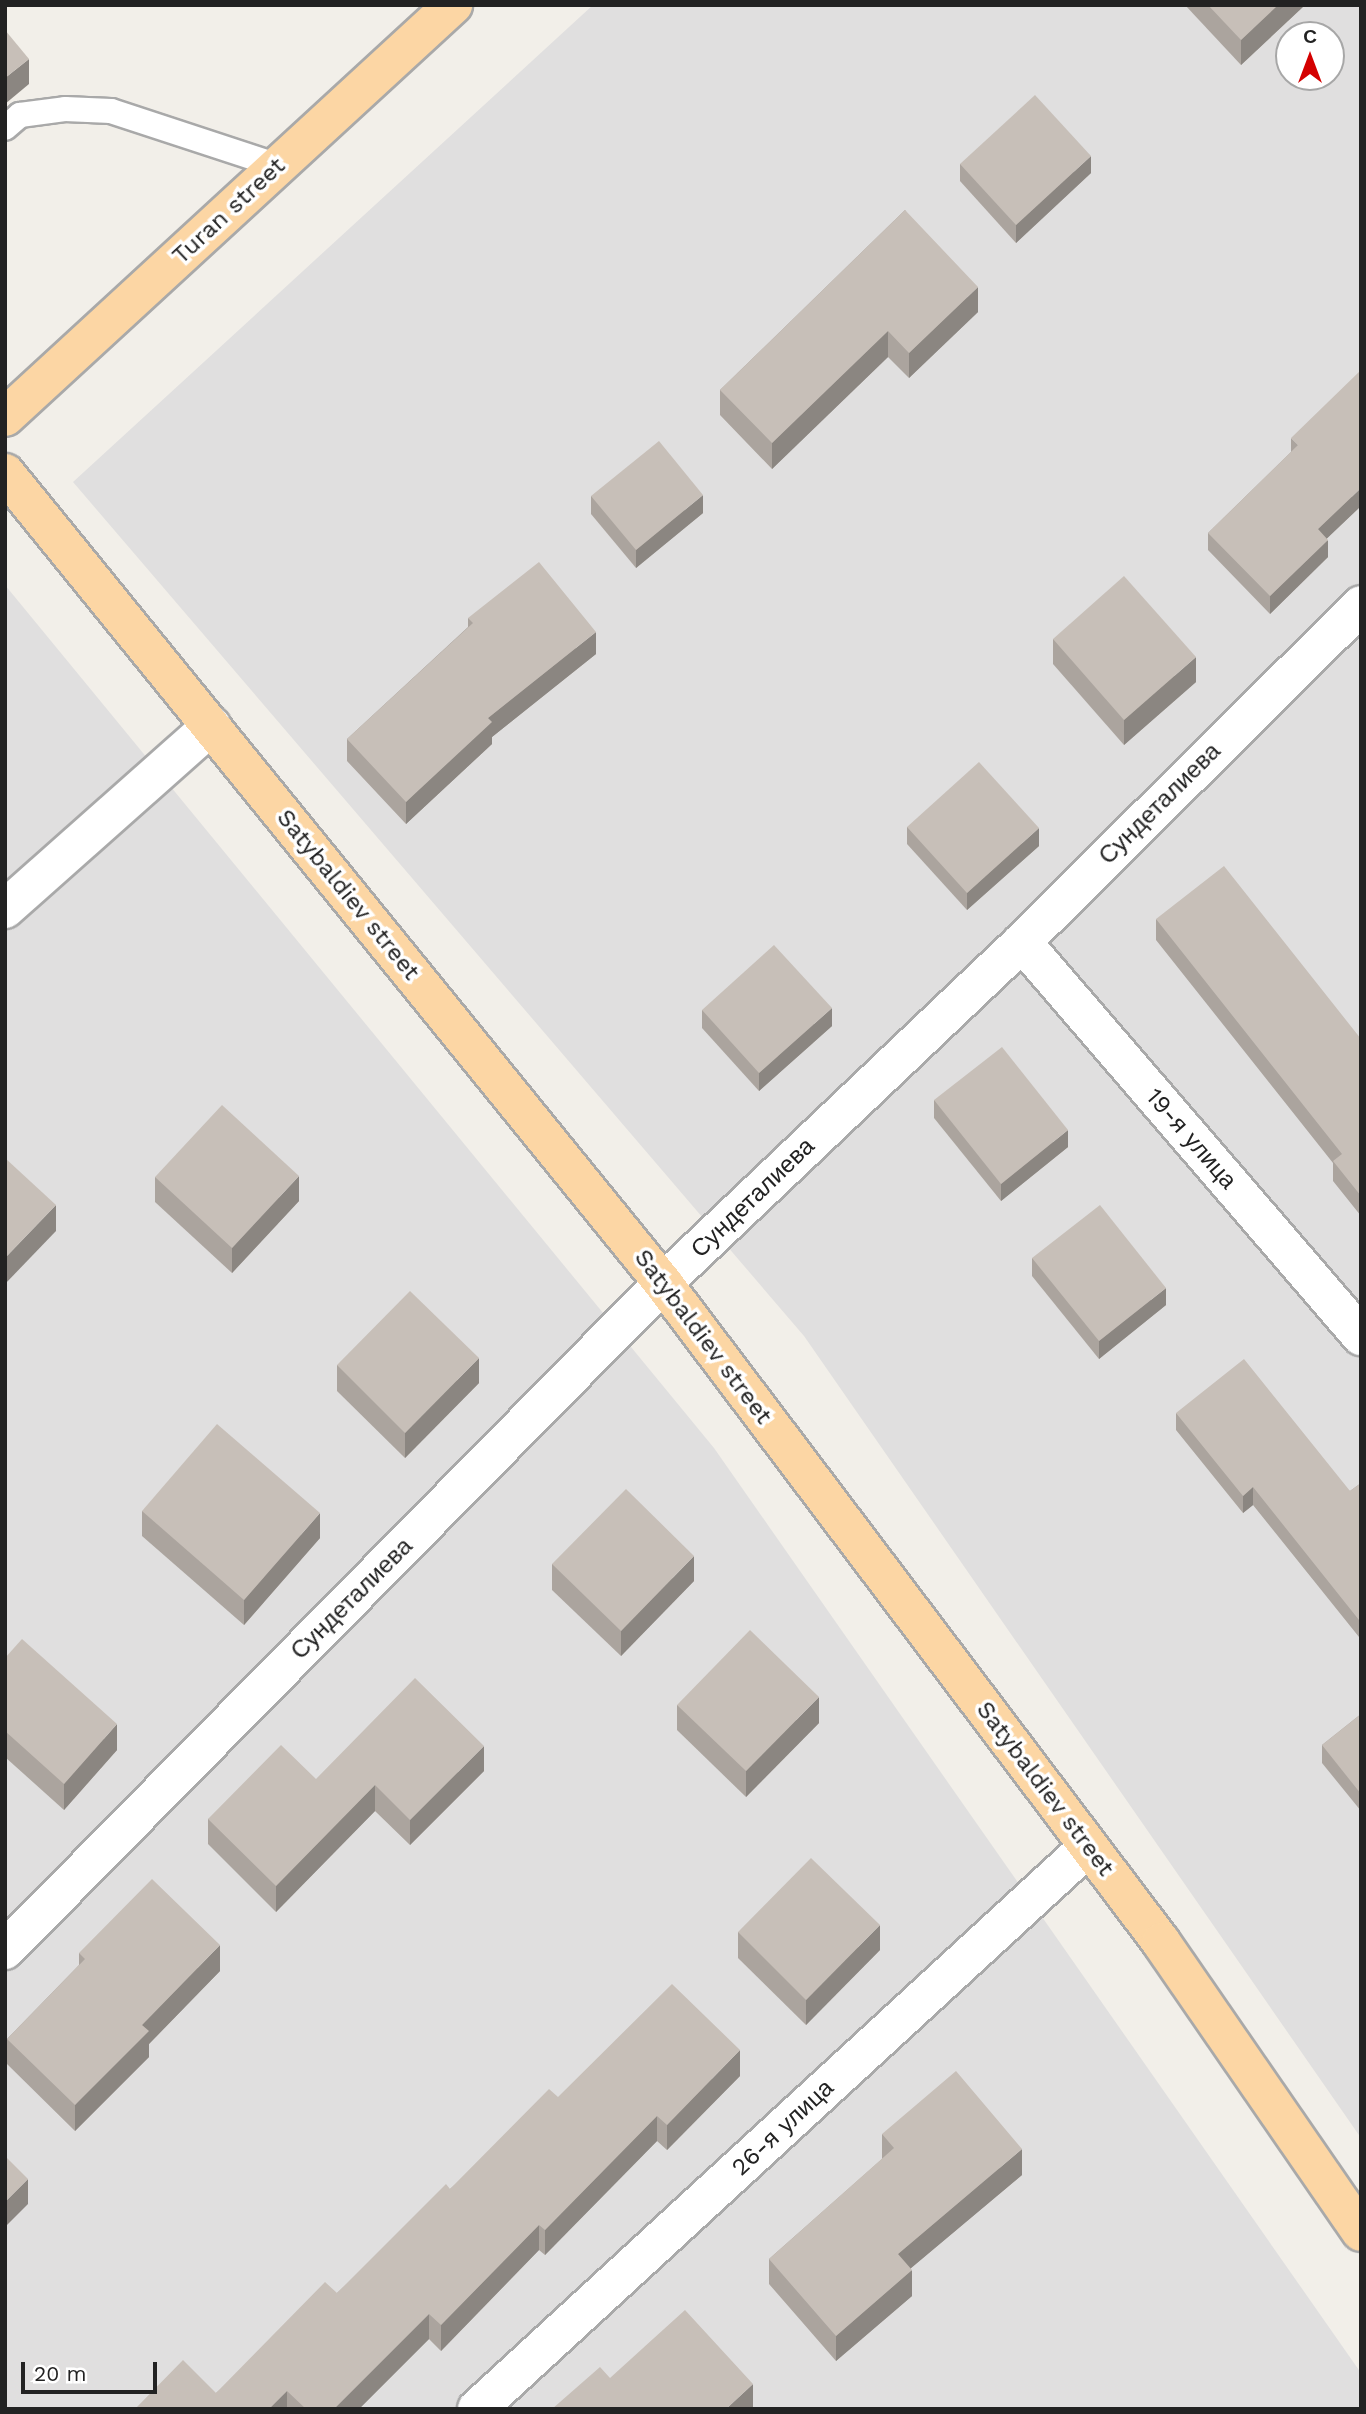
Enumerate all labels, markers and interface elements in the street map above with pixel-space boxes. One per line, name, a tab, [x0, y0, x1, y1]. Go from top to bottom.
north arrow	[1275, 21, 1345, 91]
text: С	[1303, 25, 1317, 48]
street label: Turan street	[167, 152, 291, 270]
street label: Сундеталиева	[1093, 737, 1227, 871]
street label: Satybaldiev street	[270, 804, 426, 986]
street label: 19-я улица	[1140, 1083, 1242, 1195]
street label: Сундеталиева	[686, 1132, 820, 1264]
street label: Satybaldiev street	[628, 1244, 778, 1430]
street label: Сундеталиева	[285, 1532, 419, 1666]
street label: Satybaldiev street	[970, 1696, 1120, 1882]
street label: 26-я улица	[726, 2074, 840, 2182]
scale bar	[24, 2348, 161, 2392]
text: 20 m	[34, 2361, 86, 2386]

